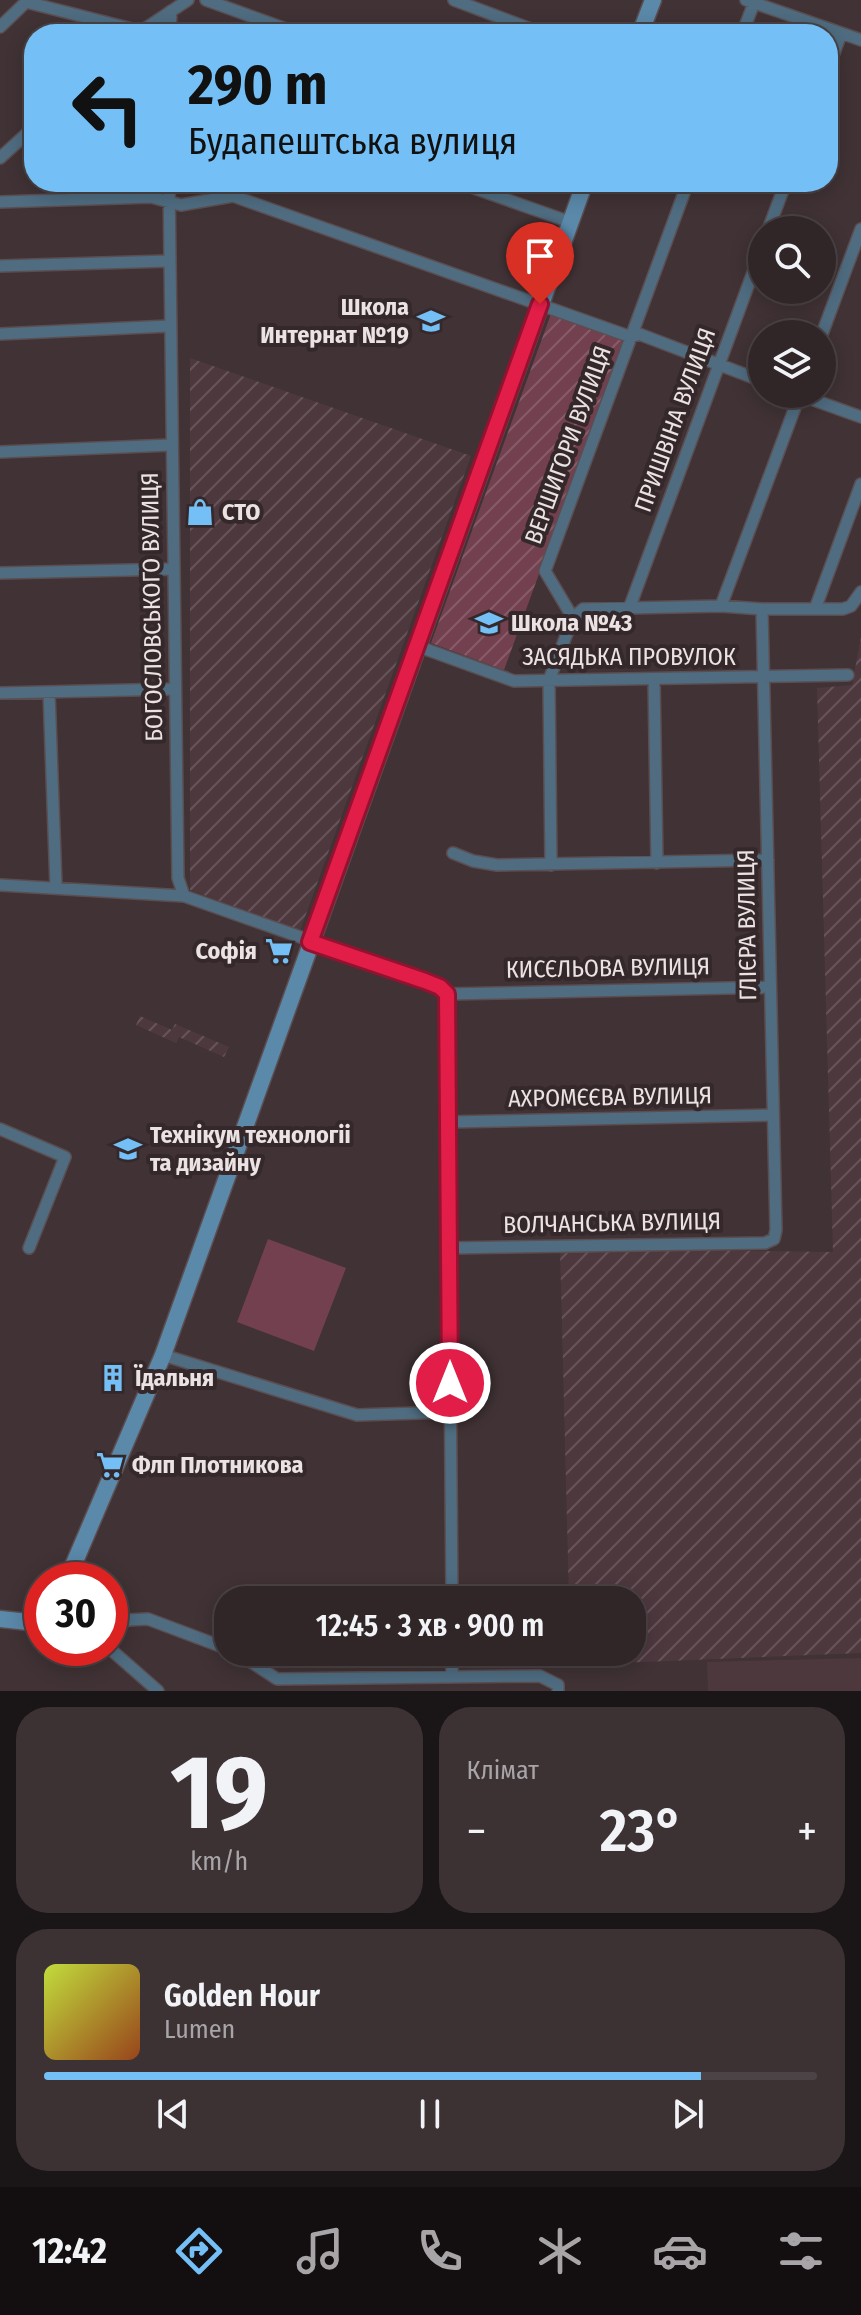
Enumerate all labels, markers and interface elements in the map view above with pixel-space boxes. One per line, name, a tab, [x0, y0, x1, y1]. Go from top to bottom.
text: 290 m	[188, 52, 328, 119]
icon: left	[56, 56, 160, 160]
text: Будапештська вулиця	[188, 120, 517, 164]
map controls	[748, 216, 836, 408]
button: search	[748, 216, 836, 304]
pin	[506, 222, 574, 304]
icon: arrive	[518, 234, 562, 278]
place label: Школа Интернат №19	[260, 293, 409, 349]
school or university icon: Школа Интернат №19	[416, 306, 446, 336]
button: layers	[748, 320, 836, 408]
street label: ПРИШВІНА ВУЛИЦЯ	[629, 324, 721, 516]
street label: ВЕРШИГОРИ ВУЛИЦЯ	[519, 342, 617, 548]
street label: БОГОСЛОВСЬКОГО ВУЛИЦЯ	[136, 472, 168, 742]
shop icon: СТО	[185, 497, 215, 527]
place label: СТО	[222, 498, 260, 526]
school or university icon: Школа №43	[474, 608, 504, 638]
place label: Школа №43	[511, 609, 632, 637]
street label: ЗАСЯДЬКА ПРОВУЛОК	[522, 643, 736, 671]
street label: ГЛІЄРА ВУЛИЦЯ	[732, 849, 762, 1001]
supermarket icon: Софія	[264, 936, 294, 966]
place label: Софія	[195, 937, 257, 965]
street label: КИСЄЛЬОВА ВУЛИЦЯ	[506, 952, 710, 984]
street label: АХРОМЄЄВА ВУЛИЦЯ	[508, 1081, 712, 1113]
place label: Технікум технологіі та дизайну	[150, 1121, 351, 1177]
school or university icon: Технікум технологіі та дизайну	[113, 1134, 143, 1164]
street label: ВОЛЧАНСЬКА ВУЛИЦЯ	[503, 1207, 721, 1239]
position arrow	[408, 1341, 492, 1425]
building icon: Їдальня	[98, 1363, 128, 1393]
place label: Їдальня	[133, 1364, 214, 1392]
supermarket icon: Флп Плотникова	[95, 1450, 125, 1480]
place label: Флп Плотникова	[132, 1451, 304, 1479]
speed limit sign: 30	[24, 1562, 128, 1666]
text: 12:45 · 3 хв · 900 m	[316, 1608, 544, 1644]
text: 19	[170, 1731, 268, 1856]
text: Клімат	[467, 1755, 539, 1786]
text: 23°	[600, 1795, 684, 1867]
text: −	[467, 1805, 486, 1858]
text: +	[797, 1805, 817, 1858]
text: km/h	[190, 1846, 248, 1877]
text: Golden Hour	[164, 1978, 320, 2014]
text: Lumen	[164, 2014, 235, 2045]
icon: previous	[151, 2092, 195, 2136]
icon: pause	[408, 2092, 452, 2136]
icon: next	[666, 2092, 710, 2136]
icon: directions	[171, 2223, 227, 2279]
icon: music	[292, 2223, 348, 2279]
icon: phone	[412, 2223, 468, 2279]
icon: climate	[532, 2223, 588, 2279]
icon: car	[652, 2223, 708, 2279]
icon: filters	[773, 2223, 829, 2279]
text: 12:42	[32, 2229, 107, 2273]

